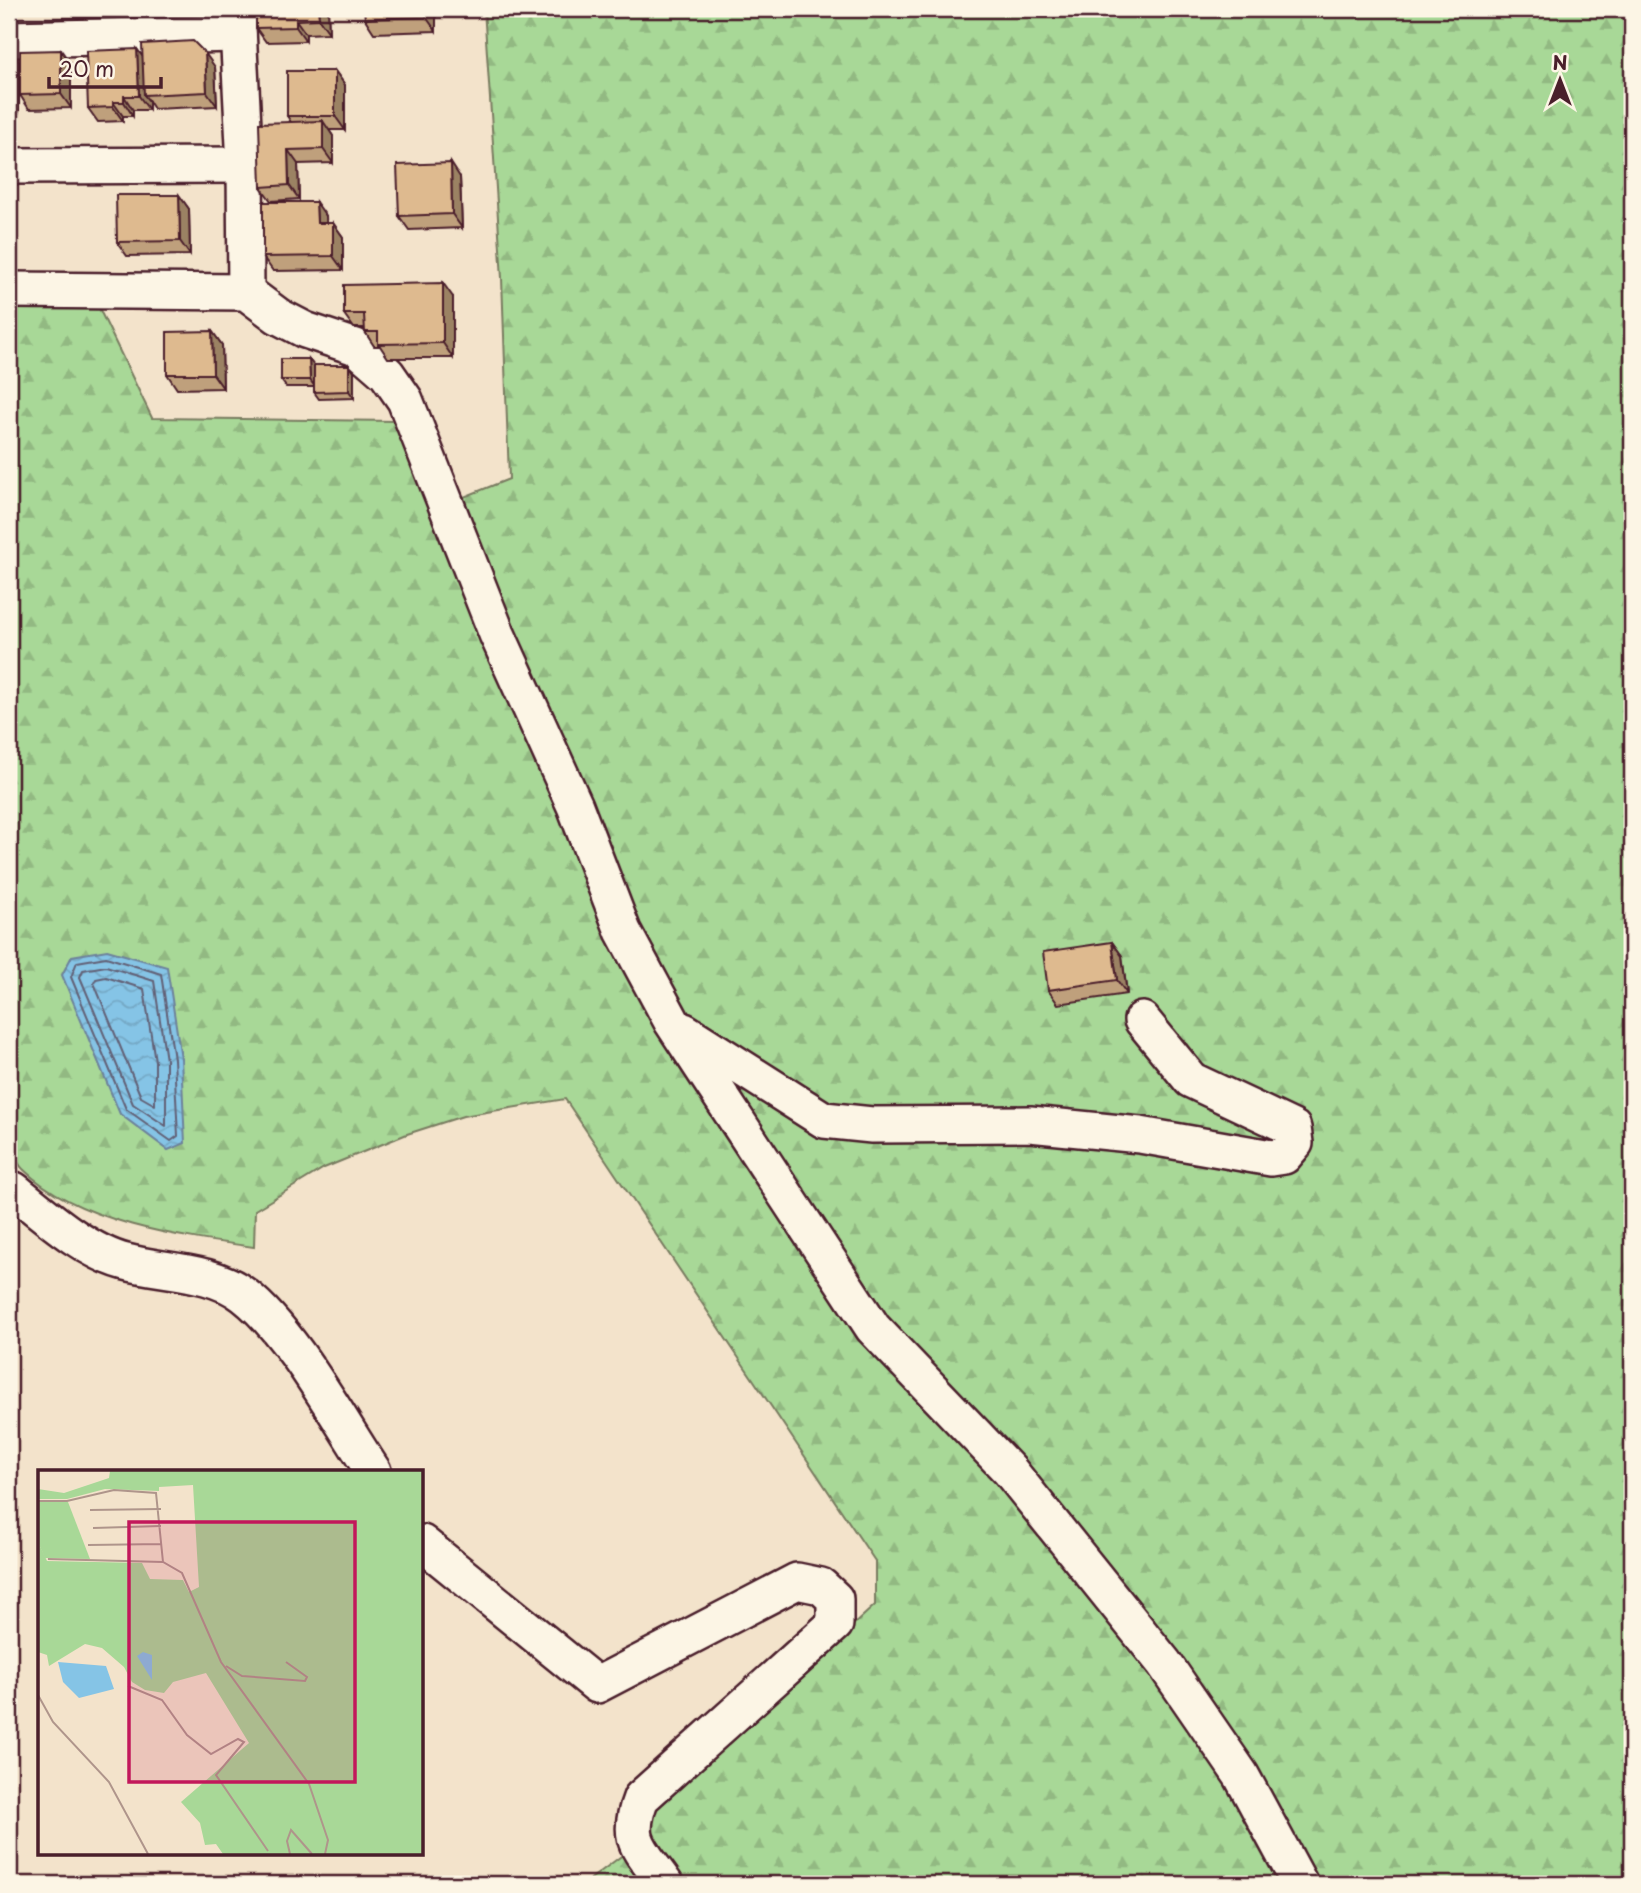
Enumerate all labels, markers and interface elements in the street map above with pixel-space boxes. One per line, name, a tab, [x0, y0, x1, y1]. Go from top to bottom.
scale bar	[49, 46, 161, 90]
north arrow	[1526, 46, 1596, 116]
text: N	[1552, 48, 1568, 76]
text: 20 m	[60, 52, 114, 84]
inset map	[38, 1470, 424, 1854]

